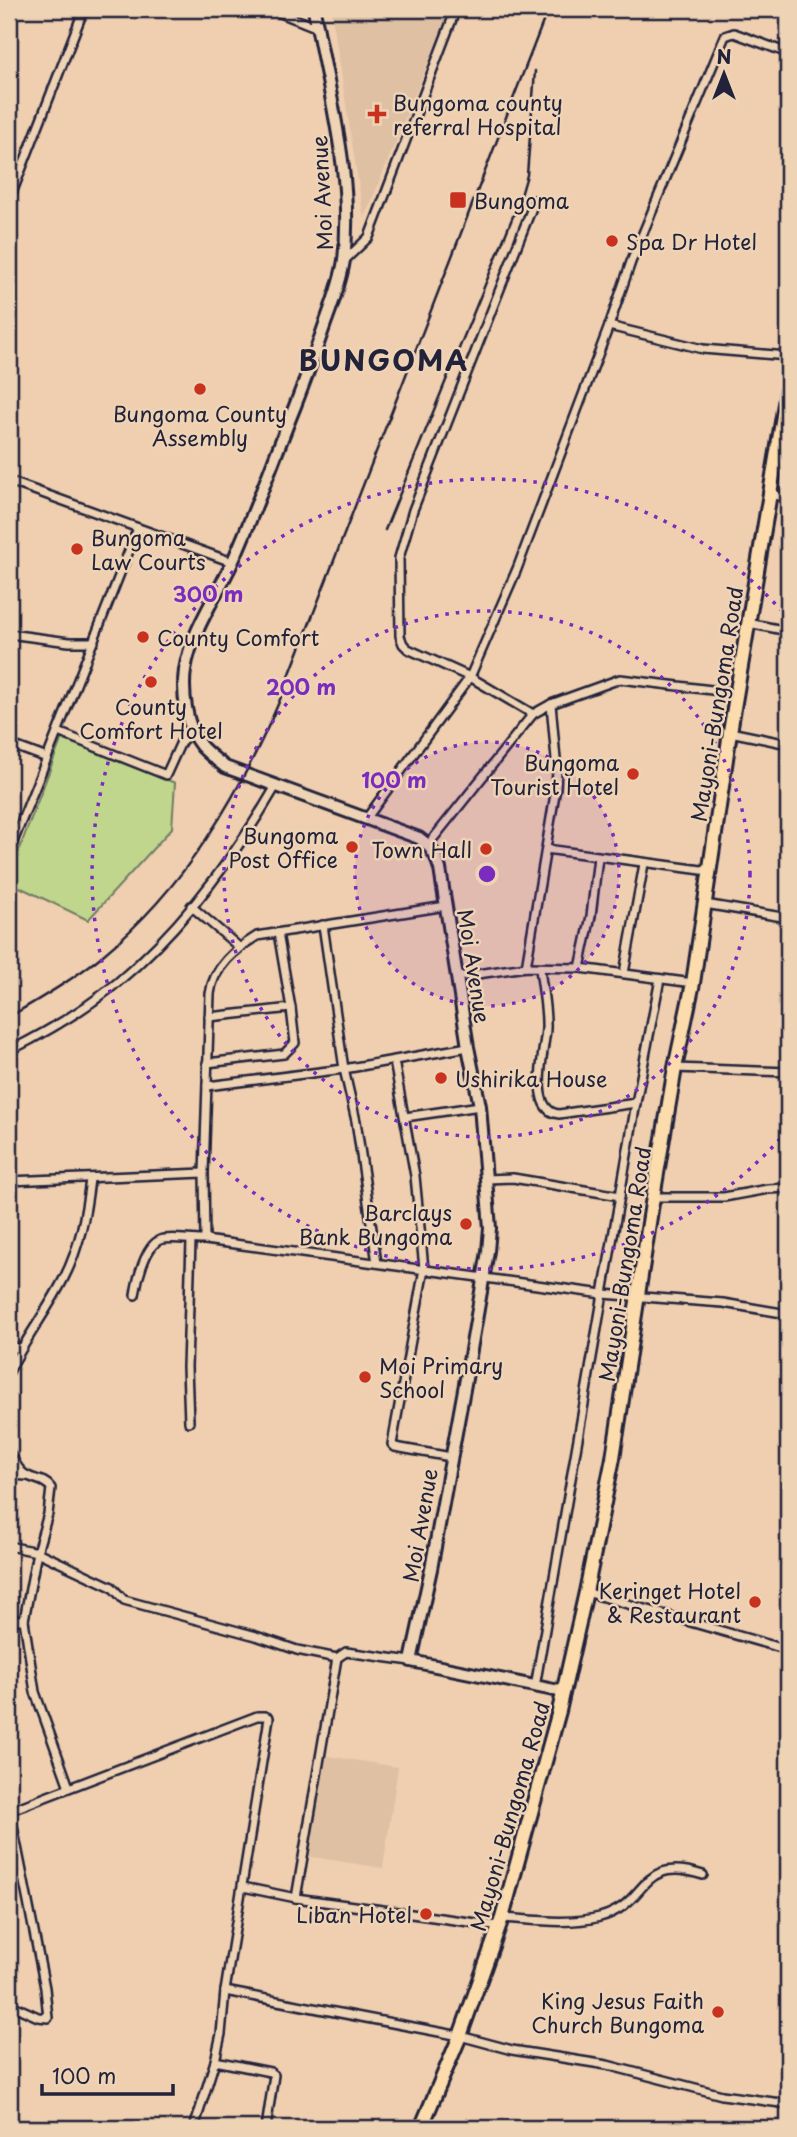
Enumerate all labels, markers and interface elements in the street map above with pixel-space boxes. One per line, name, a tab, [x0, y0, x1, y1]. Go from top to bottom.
north arrow	[688, 38, 758, 108]
text: N	[716, 42, 732, 70]
place label: Bungoma county referral Hospital	[393, 86, 563, 142]
marker: Bungoma county referral Hospital	[367, 104, 387, 124]
street label: Moi Avenue	[302, 135, 340, 251]
place label: Bungoma	[474, 184, 569, 216]
marker: Bungoma	[448, 190, 468, 210]
place label: Spa Dr Hotel	[626, 225, 757, 257]
marker: Spa Dr Hotel	[604, 233, 620, 249]
district label: BUNGOMA	[299, 338, 469, 381]
marker: Bungoma County Assembly	[192, 381, 208, 397]
place label: Bungoma County Assembly	[113, 397, 287, 453]
place label: Bungoma Law Courts	[91, 521, 206, 577]
marker: Bungoma Law Courts	[69, 541, 85, 557]
text: 300 m	[173, 577, 243, 609]
street label: Mayoni-Bungoma Road	[682, 584, 750, 824]
place label: County Comfort	[157, 621, 319, 653]
marker: County Comfort	[135, 629, 151, 645]
text: 200 m	[266, 670, 336, 702]
marker: County Comfort Hotel	[143, 674, 159, 690]
place label: County Comfort Hotel	[79, 690, 223, 746]
place label: Bungoma Tourist Hotel	[490, 746, 619, 802]
text: 100 m	[361, 763, 427, 795]
marker: Bungoma Tourist Hotel	[625, 766, 641, 782]
place label: Bungoma Post Office	[228, 819, 338, 875]
place label: Town Hall	[372, 833, 472, 865]
marker: Bungoma Post Office	[344, 839, 360, 855]
marker: Town Hall	[478, 841, 494, 857]
centre of rings	[475, 862, 499, 886]
street label: Moi Avenue	[450, 907, 500, 1025]
place label: Ushirika House	[455, 1062, 607, 1094]
marker: Ushirika House	[433, 1070, 449, 1086]
street label: Mayoni-Bungoma Road	[590, 1144, 658, 1384]
place label: Barclays Bank Bungoma	[298, 1196, 452, 1252]
marker: Barclays Bank Bungoma	[458, 1216, 474, 1232]
place label: Moi Primary School	[379, 1349, 503, 1405]
marker: Moi Primary School	[357, 1369, 373, 1385]
street label: Moi Avenue	[393, 1466, 445, 1584]
place label: Keringet Hotel & Restaurant	[599, 1574, 741, 1630]
marker: Keringet Hotel & Restaurant	[747, 1594, 763, 1610]
street label: Mayoni-Bungoma Road	[461, 1697, 557, 1935]
place label: Liban Hotel	[296, 1898, 412, 1930]
marker: Liban Hotel	[418, 1906, 434, 1922]
place label: King Jesus Faith Church Bungoma	[531, 1984, 704, 2040]
marker: King Jesus Faith Church Bungoma	[710, 2004, 726, 2020]
scale bar	[42, 2053, 173, 2097]
text: 100 m	[52, 2059, 116, 2091]

